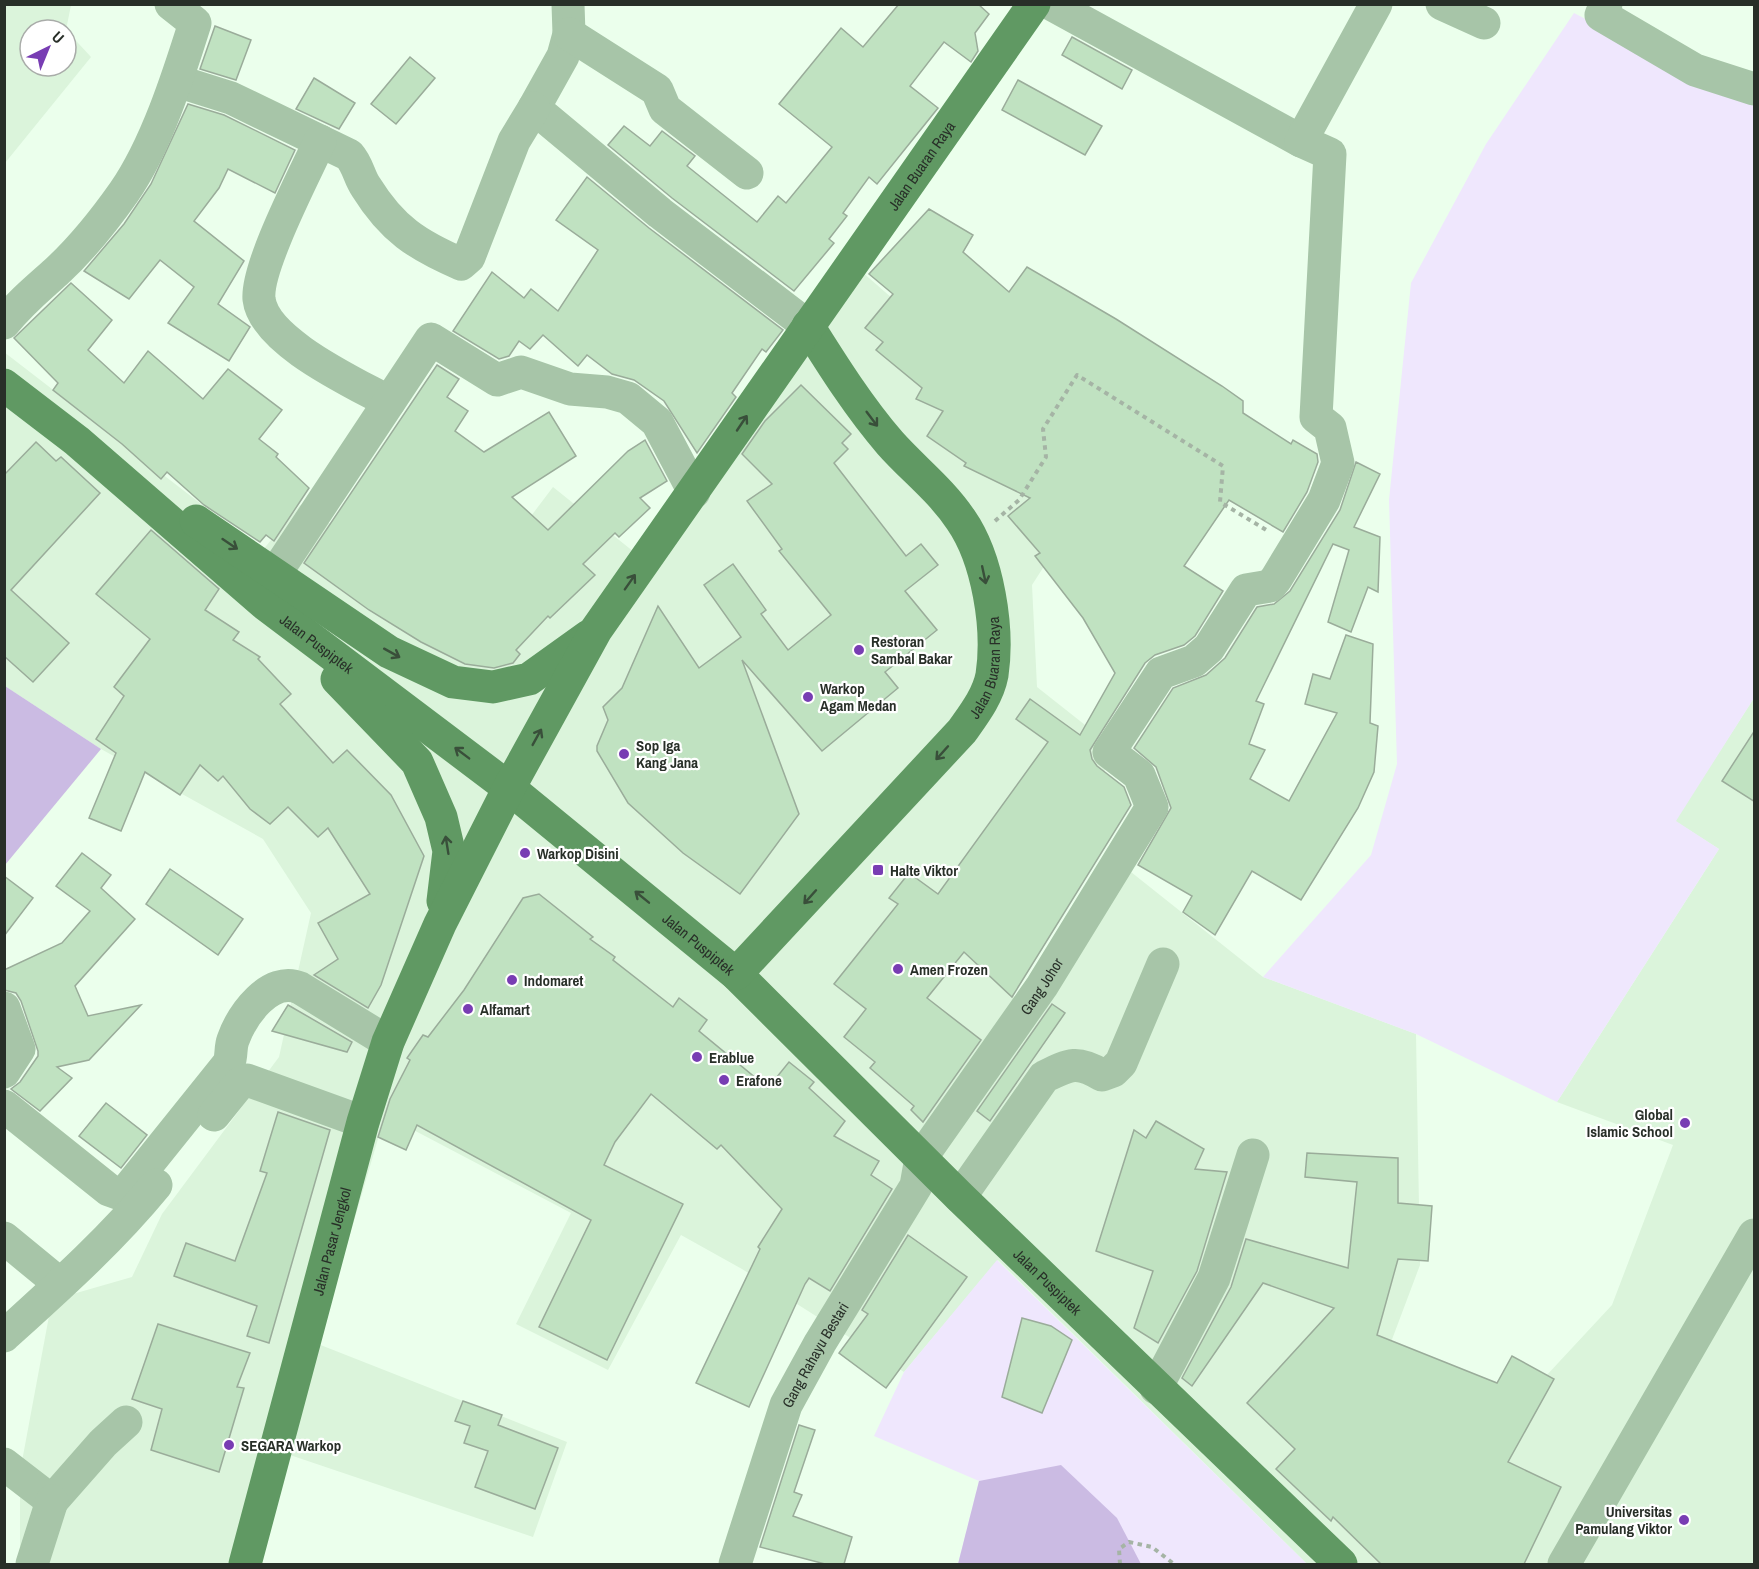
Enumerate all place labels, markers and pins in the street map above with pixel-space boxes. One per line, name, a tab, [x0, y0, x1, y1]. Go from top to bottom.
place label: Restoran Sambal Bakar	[871, 631, 953, 669]
marker: Restoran Sambal Bakar	[852, 643, 866, 657]
place label: Warkop Agam Medan	[820, 678, 897, 716]
marker: Warkop Agam Medan	[801, 690, 815, 704]
place label: Sop Iga Kang Jana	[636, 735, 698, 773]
marker: Sop Iga Kang Jana	[617, 747, 631, 761]
place label: Warkop Disini	[537, 843, 619, 864]
marker: Warkop Disini	[518, 846, 532, 860]
place label: Halte Viktor	[890, 860, 958, 881]
marker: Halte Viktor	[871, 863, 885, 877]
place label: Amen Frozen	[910, 959, 988, 980]
marker: Amen Frozen	[891, 962, 905, 976]
place label: Indomaret	[524, 970, 583, 991]
marker: Indomaret	[505, 973, 519, 987]
place label: Alfamart	[480, 999, 530, 1020]
marker: Alfamart	[461, 1002, 475, 1016]
place label: Erablue	[709, 1047, 754, 1068]
marker: Erablue	[690, 1050, 704, 1064]
place label: Erafone	[736, 1070, 782, 1091]
marker: Erafone	[717, 1073, 731, 1087]
place label: Global Islamic School	[1587, 1104, 1673, 1142]
marker: Global Islamic School	[1678, 1116, 1692, 1130]
place label: SEGARA Warkop	[241, 1435, 341, 1456]
marker: SEGARA Warkop	[222, 1438, 236, 1452]
place label: Universitas Pamulang Viktor	[1575, 1501, 1672, 1539]
marker: Universitas Pamulang Viktor	[1677, 1513, 1691, 1527]

